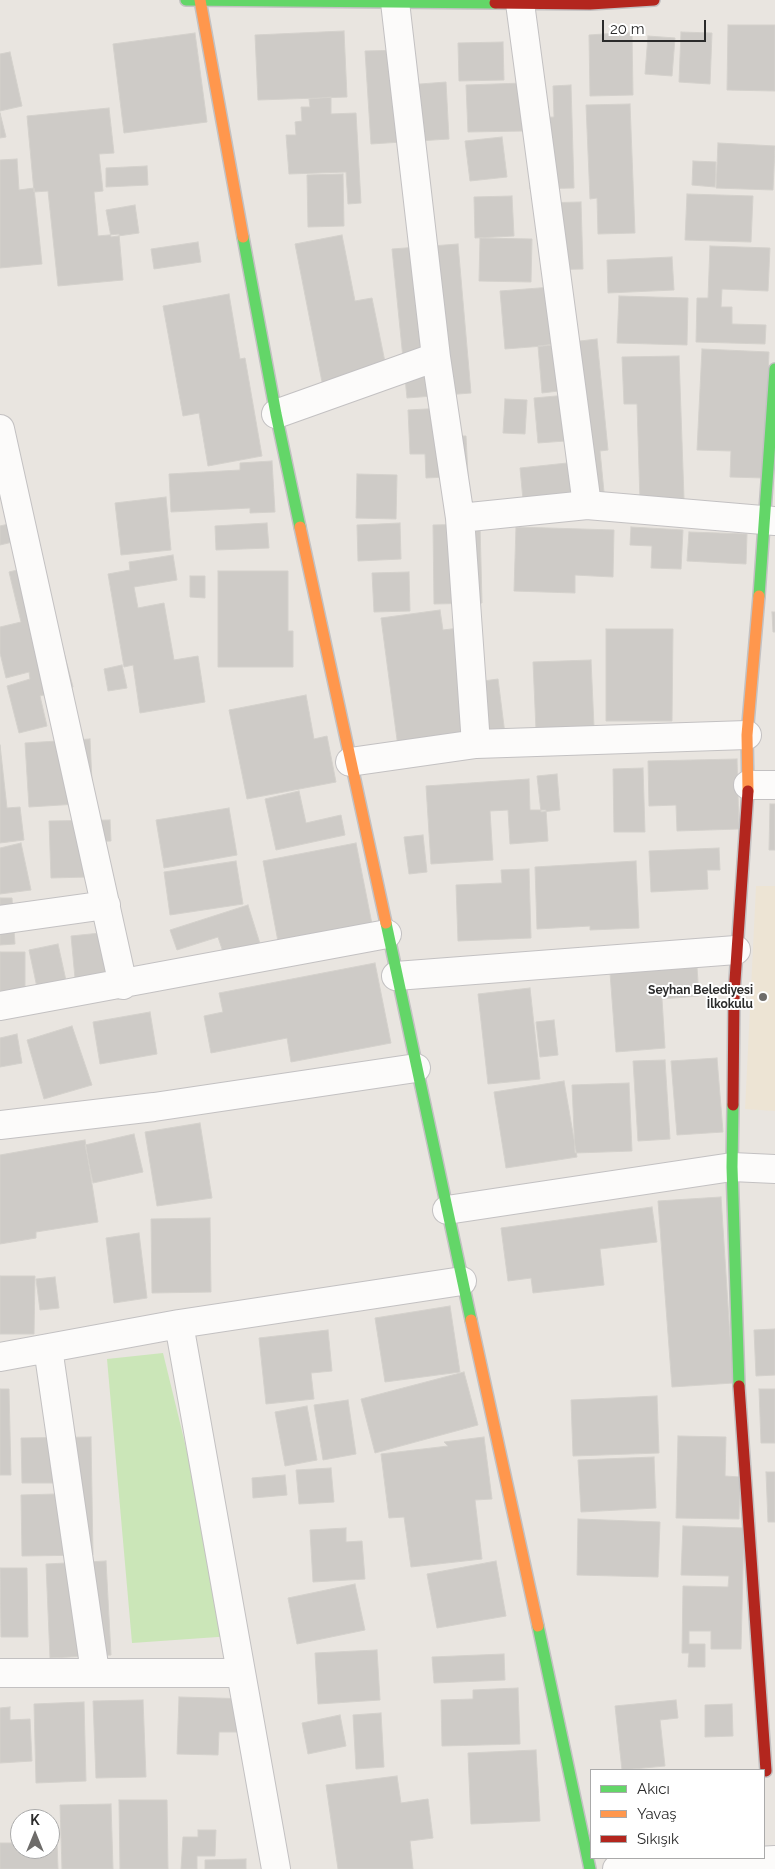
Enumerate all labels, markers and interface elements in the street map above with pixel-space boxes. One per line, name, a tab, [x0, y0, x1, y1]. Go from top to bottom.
scale bar	[605, 10, 709, 42]
text: 20 m	[610, 20, 645, 38]
place label: Seyhan Belediyesi İlkokulu	[648, 983, 753, 1011]
marker: Seyhan Belediyesi İlkokulu	[757, 991, 769, 1003]
legend	[590, 1769, 765, 1859]
text: Akıcı	[637, 1780, 670, 1798]
text: Yavaş	[637, 1805, 677, 1823]
north arrow	[10, 1809, 60, 1859]
text: K	[30, 1812, 40, 1828]
text: Sıkışık	[637, 1830, 679, 1848]

